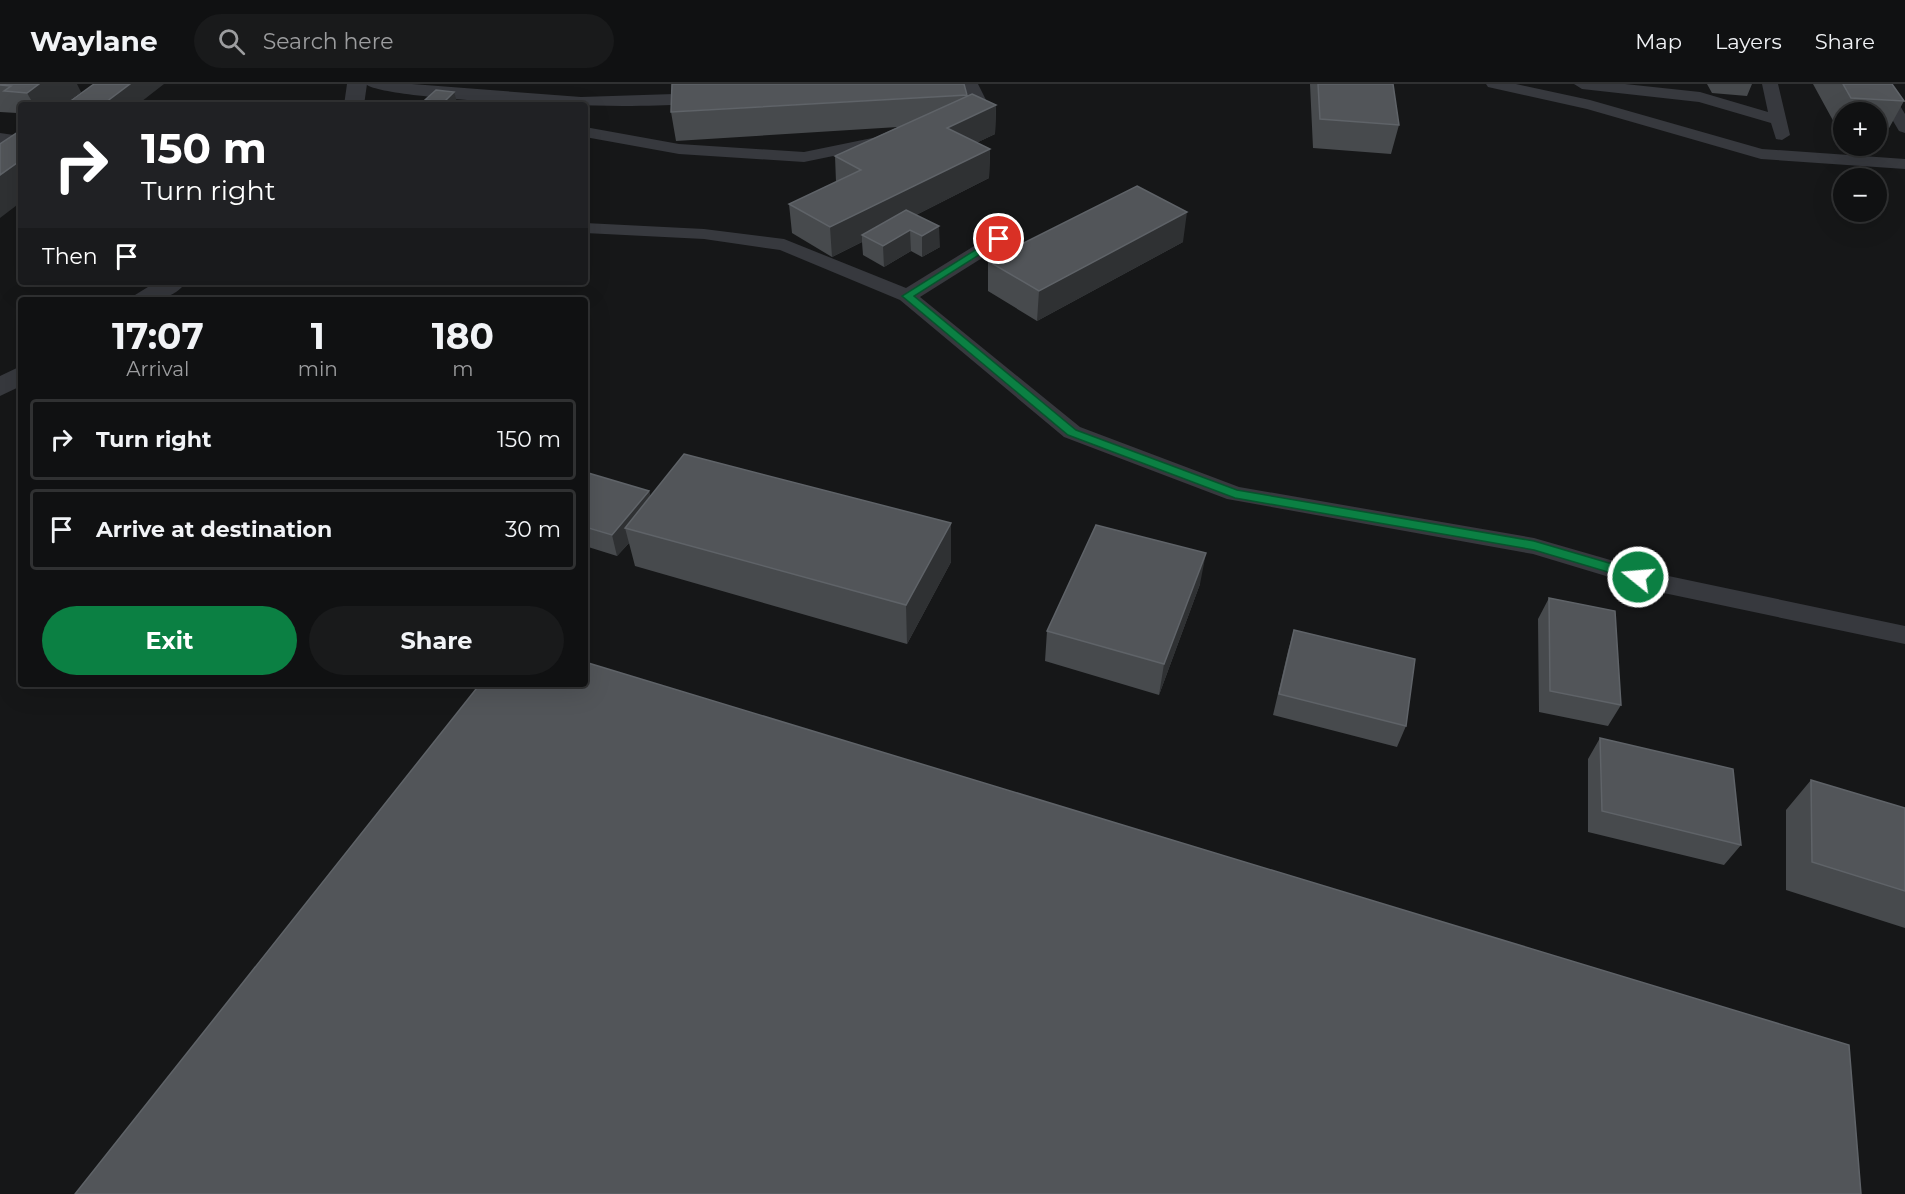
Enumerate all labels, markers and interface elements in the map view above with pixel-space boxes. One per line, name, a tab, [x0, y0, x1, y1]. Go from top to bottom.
search box	[194, 14, 614, 68]
text: Waylane	[30, 24, 158, 58]
icon: search	[215, 25, 248, 58]
text: Search here	[263, 28, 393, 55]
text: Map	[1635, 29, 1682, 54]
text: Layers	[1715, 29, 1782, 54]
text: Share	[1815, 29, 1875, 54]
map controls	[1833, 102, 1887, 222]
button: +	[1833, 102, 1887, 156]
text: 150 m	[141, 122, 267, 174]
icon: right	[42, 126, 120, 204]
button: −	[1833, 168, 1887, 222]
text: Turn right	[141, 174, 276, 207]
pin	[973, 213, 1024, 264]
icon: arrive	[982, 222, 1015, 255]
icon: arrive	[110, 240, 143, 273]
text: Then	[42, 243, 98, 270]
text: 17:07	[112, 314, 204, 358]
text: 1	[311, 314, 325, 358]
text: 180	[432, 314, 494, 358]
text: Arrival	[126, 357, 189, 381]
text: min	[298, 357, 338, 381]
text: m	[452, 357, 474, 381]
icon: right	[45, 423, 78, 456]
text: Turn right	[96, 426, 211, 453]
text: 150 m	[497, 426, 561, 453]
icon: arrive	[45, 513, 78, 546]
text: Arrive at destination	[96, 516, 332, 543]
text: 30 m	[505, 516, 561, 543]
position arrow	[1606, 545, 1670, 609]
button: Exit	[42, 606, 297, 675]
button: Share	[309, 606, 564, 675]

